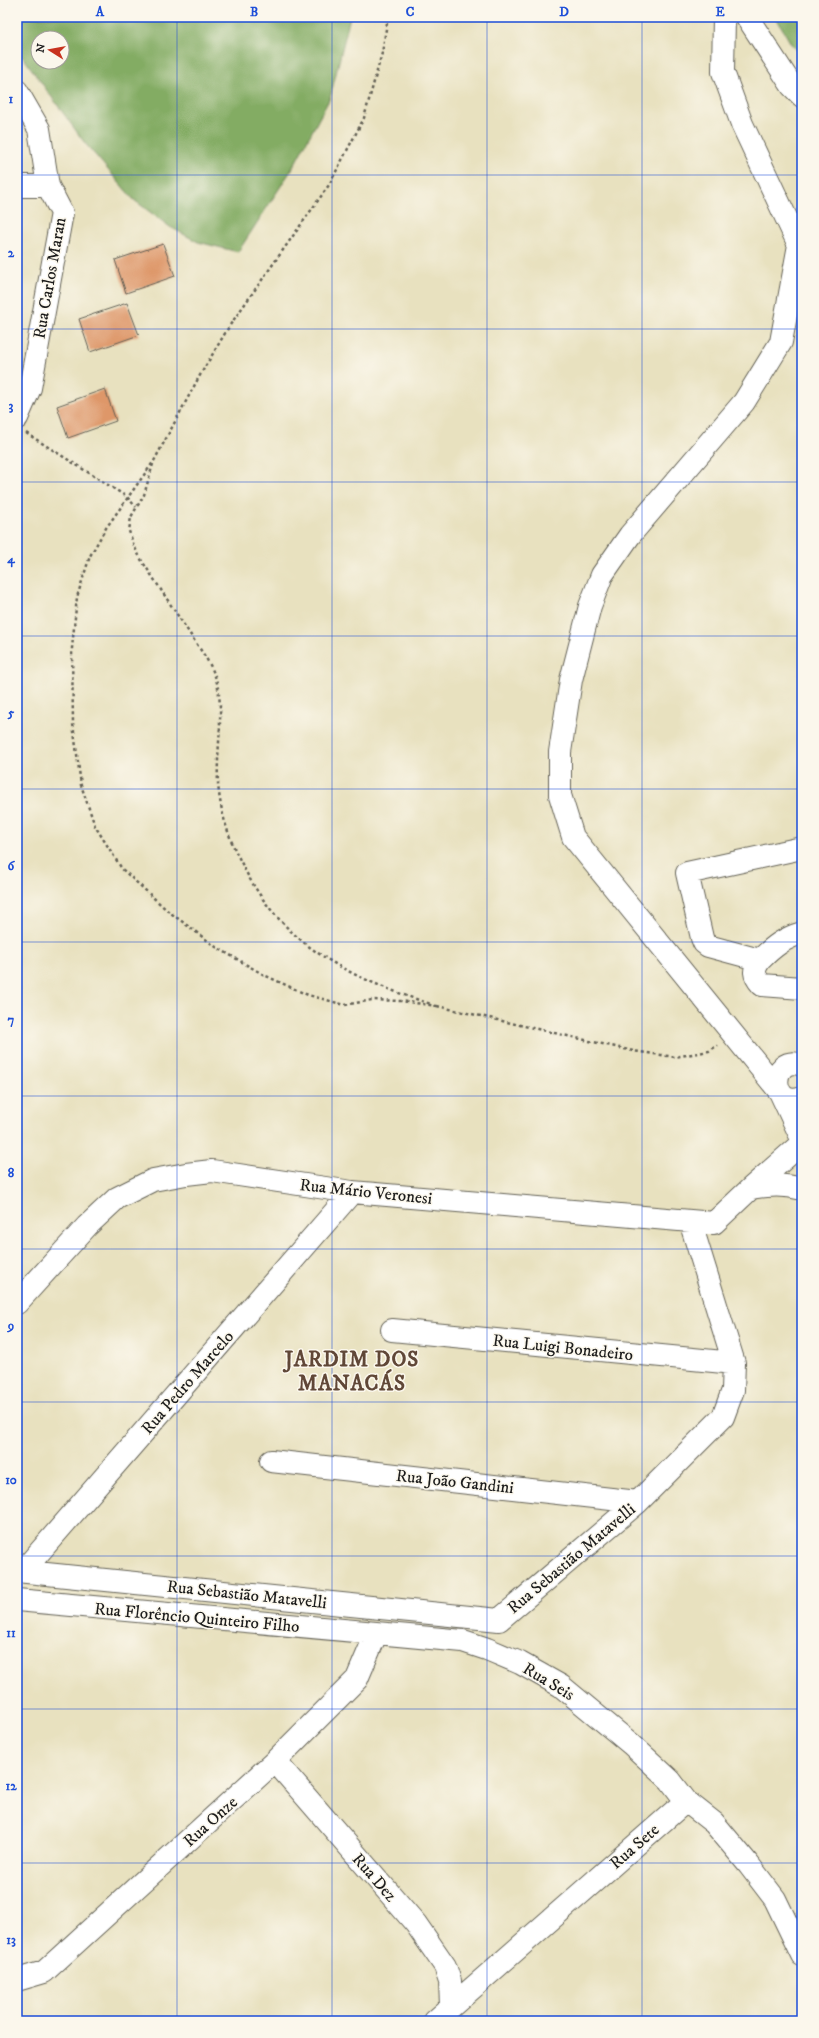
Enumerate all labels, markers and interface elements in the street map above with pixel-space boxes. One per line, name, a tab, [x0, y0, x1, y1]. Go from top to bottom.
text: A	[95, 4, 105, 20]
text: B	[250, 4, 258, 20]
text: C	[406, 4, 415, 20]
text: D	[559, 4, 569, 20]
text: E	[715, 4, 725, 20]
north arrow	[30, 30, 70, 70]
text: N	[33, 43, 49, 54]
text: 1	[9, 91, 14, 107]
street label: Rua Carlos Maran	[28, 216, 72, 341]
text: 2	[8, 245, 15, 261]
text: 3	[9, 398, 14, 414]
text: 4	[6, 551, 15, 568]
text: 5	[7, 705, 15, 721]
text: 6	[8, 858, 16, 874]
text: 7	[8, 1012, 15, 1028]
text: 8	[8, 1165, 15, 1181]
street label: Rua Mário Veronesi	[299, 1174, 433, 1210]
text: 9	[7, 1318, 14, 1334]
street label: Rua Pedro Marcelo	[137, 1326, 239, 1439]
street label: Rua Luigi Bonadeiro	[492, 1330, 634, 1366]
district label: JARDIM DOS MANACÁS	[283, 1347, 419, 1397]
street label: Rua João Gandini	[395, 1465, 515, 1499]
text: 10	[5, 1472, 17, 1488]
street label: Rua Sebastião Matavelli	[503, 1499, 640, 1619]
street label: Rua Sebastião Matavelli	[166, 1576, 328, 1614]
street label: Rua Florêncio Quinteiro Filho	[93, 1598, 300, 1638]
text: 11	[6, 1625, 16, 1641]
street label: Rua Seis	[519, 1658, 579, 1706]
text: 12	[5, 1778, 17, 1794]
street label: Rua Onze	[179, 1792, 242, 1852]
street label: Rua Sete	[605, 1819, 664, 1874]
street label: Rua Dez	[347, 1849, 402, 1907]
text: 13	[6, 1932, 16, 1948]

